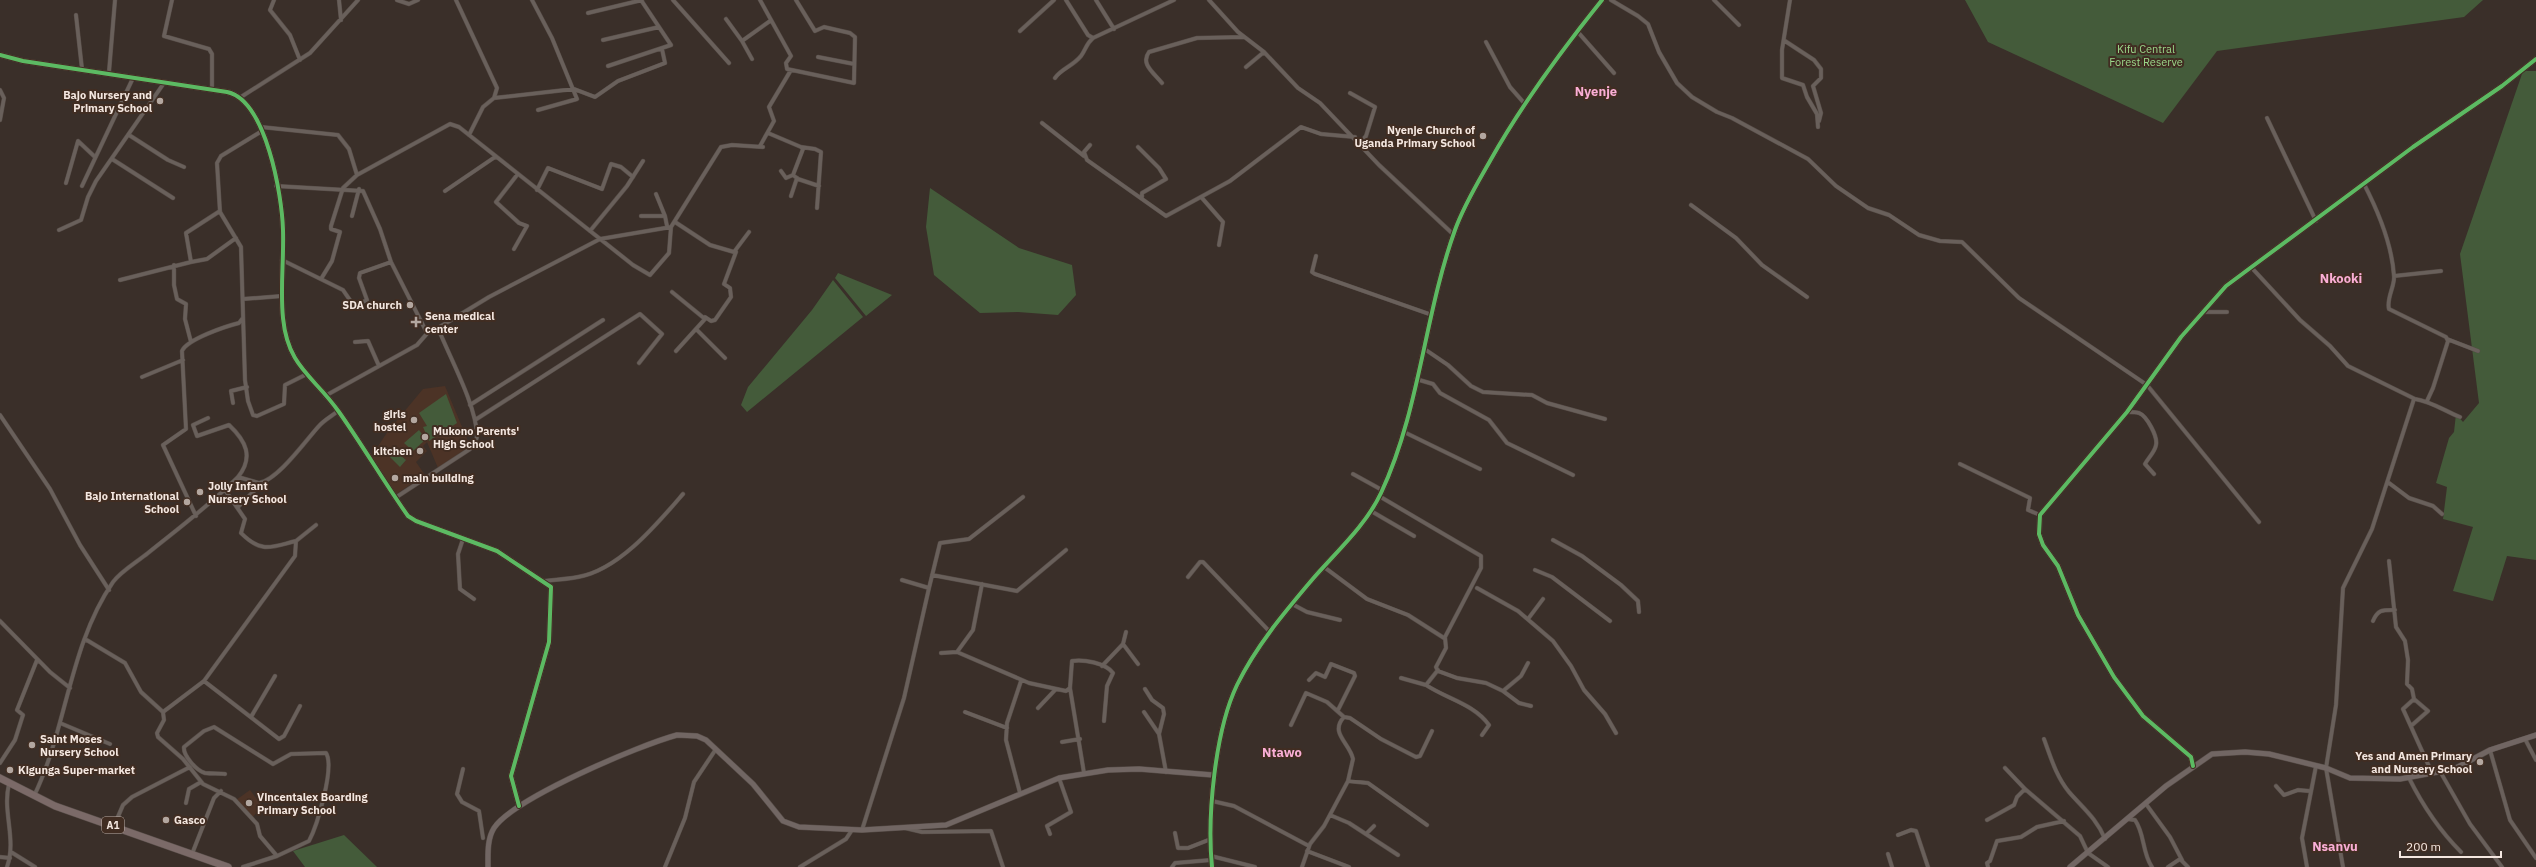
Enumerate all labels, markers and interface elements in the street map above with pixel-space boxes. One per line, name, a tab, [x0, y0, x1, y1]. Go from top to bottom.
park label: Kifu Central Forest Reserve	[2109, 42, 2183, 69]
district label: Nyenje	[1575, 83, 1617, 100]
place label: Bajo Nursery and Primary School	[63, 88, 153, 115]
marker: Bajo Nursery and Primary School	[155, 96, 165, 106]
place label: Nyenje Church of Uganda Primary School	[1354, 123, 1476, 150]
marker: Nyenje Church of Uganda Primary School	[1478, 131, 1488, 141]
district label: Nkooki	[2320, 270, 2362, 287]
place label: SDA church	[342, 298, 402, 312]
marker: SDA church	[405, 300, 415, 310]
place label: Sena medical center	[425, 309, 495, 336]
marker: Sena medical center	[410, 316, 422, 328]
place label: girls hostel	[374, 407, 407, 434]
marker: girls hostel	[409, 415, 419, 425]
place label: Mukono Parents' High School	[433, 424, 519, 451]
marker: Mukono Parents' High School	[420, 432, 430, 442]
place label: kitchen	[373, 444, 412, 458]
marker: kitchen	[415, 446, 425, 456]
place label: main building	[403, 471, 475, 485]
marker: main building	[390, 473, 400, 483]
place label: Jolly Infant Nursery School	[208, 479, 287, 506]
marker: Jolly Infant Nursery School	[195, 487, 205, 497]
place label: Bajo International School	[85, 489, 180, 516]
marker: Bajo International School	[182, 497, 192, 507]
place label: Saint Moses Nursery School	[40, 732, 119, 759]
marker: Saint Moses Nursery School	[27, 740, 37, 750]
district label: Ntawo	[1262, 744, 1302, 761]
place label: Yes and Amen Primary and Nursery School	[2355, 749, 2473, 776]
marker: Yes and Amen Primary and Nursery School	[2475, 757, 2485, 767]
place label: Kigunga Super-market	[18, 763, 135, 777]
marker: Kigunga Super-market	[5, 765, 15, 775]
place label: Vincentalex Boarding Primary School	[257, 790, 368, 817]
marker: Vincentalex Boarding Primary School	[244, 798, 254, 808]
place label: Gasco	[174, 813, 206, 827]
marker: Gasco	[161, 815, 171, 825]
road number: A1	[102, 817, 124, 833]
scale bar	[2400, 833, 2501, 859]
district label: Nsanvu	[2312, 838, 2358, 855]
text: 200 m	[2406, 839, 2441, 854]

